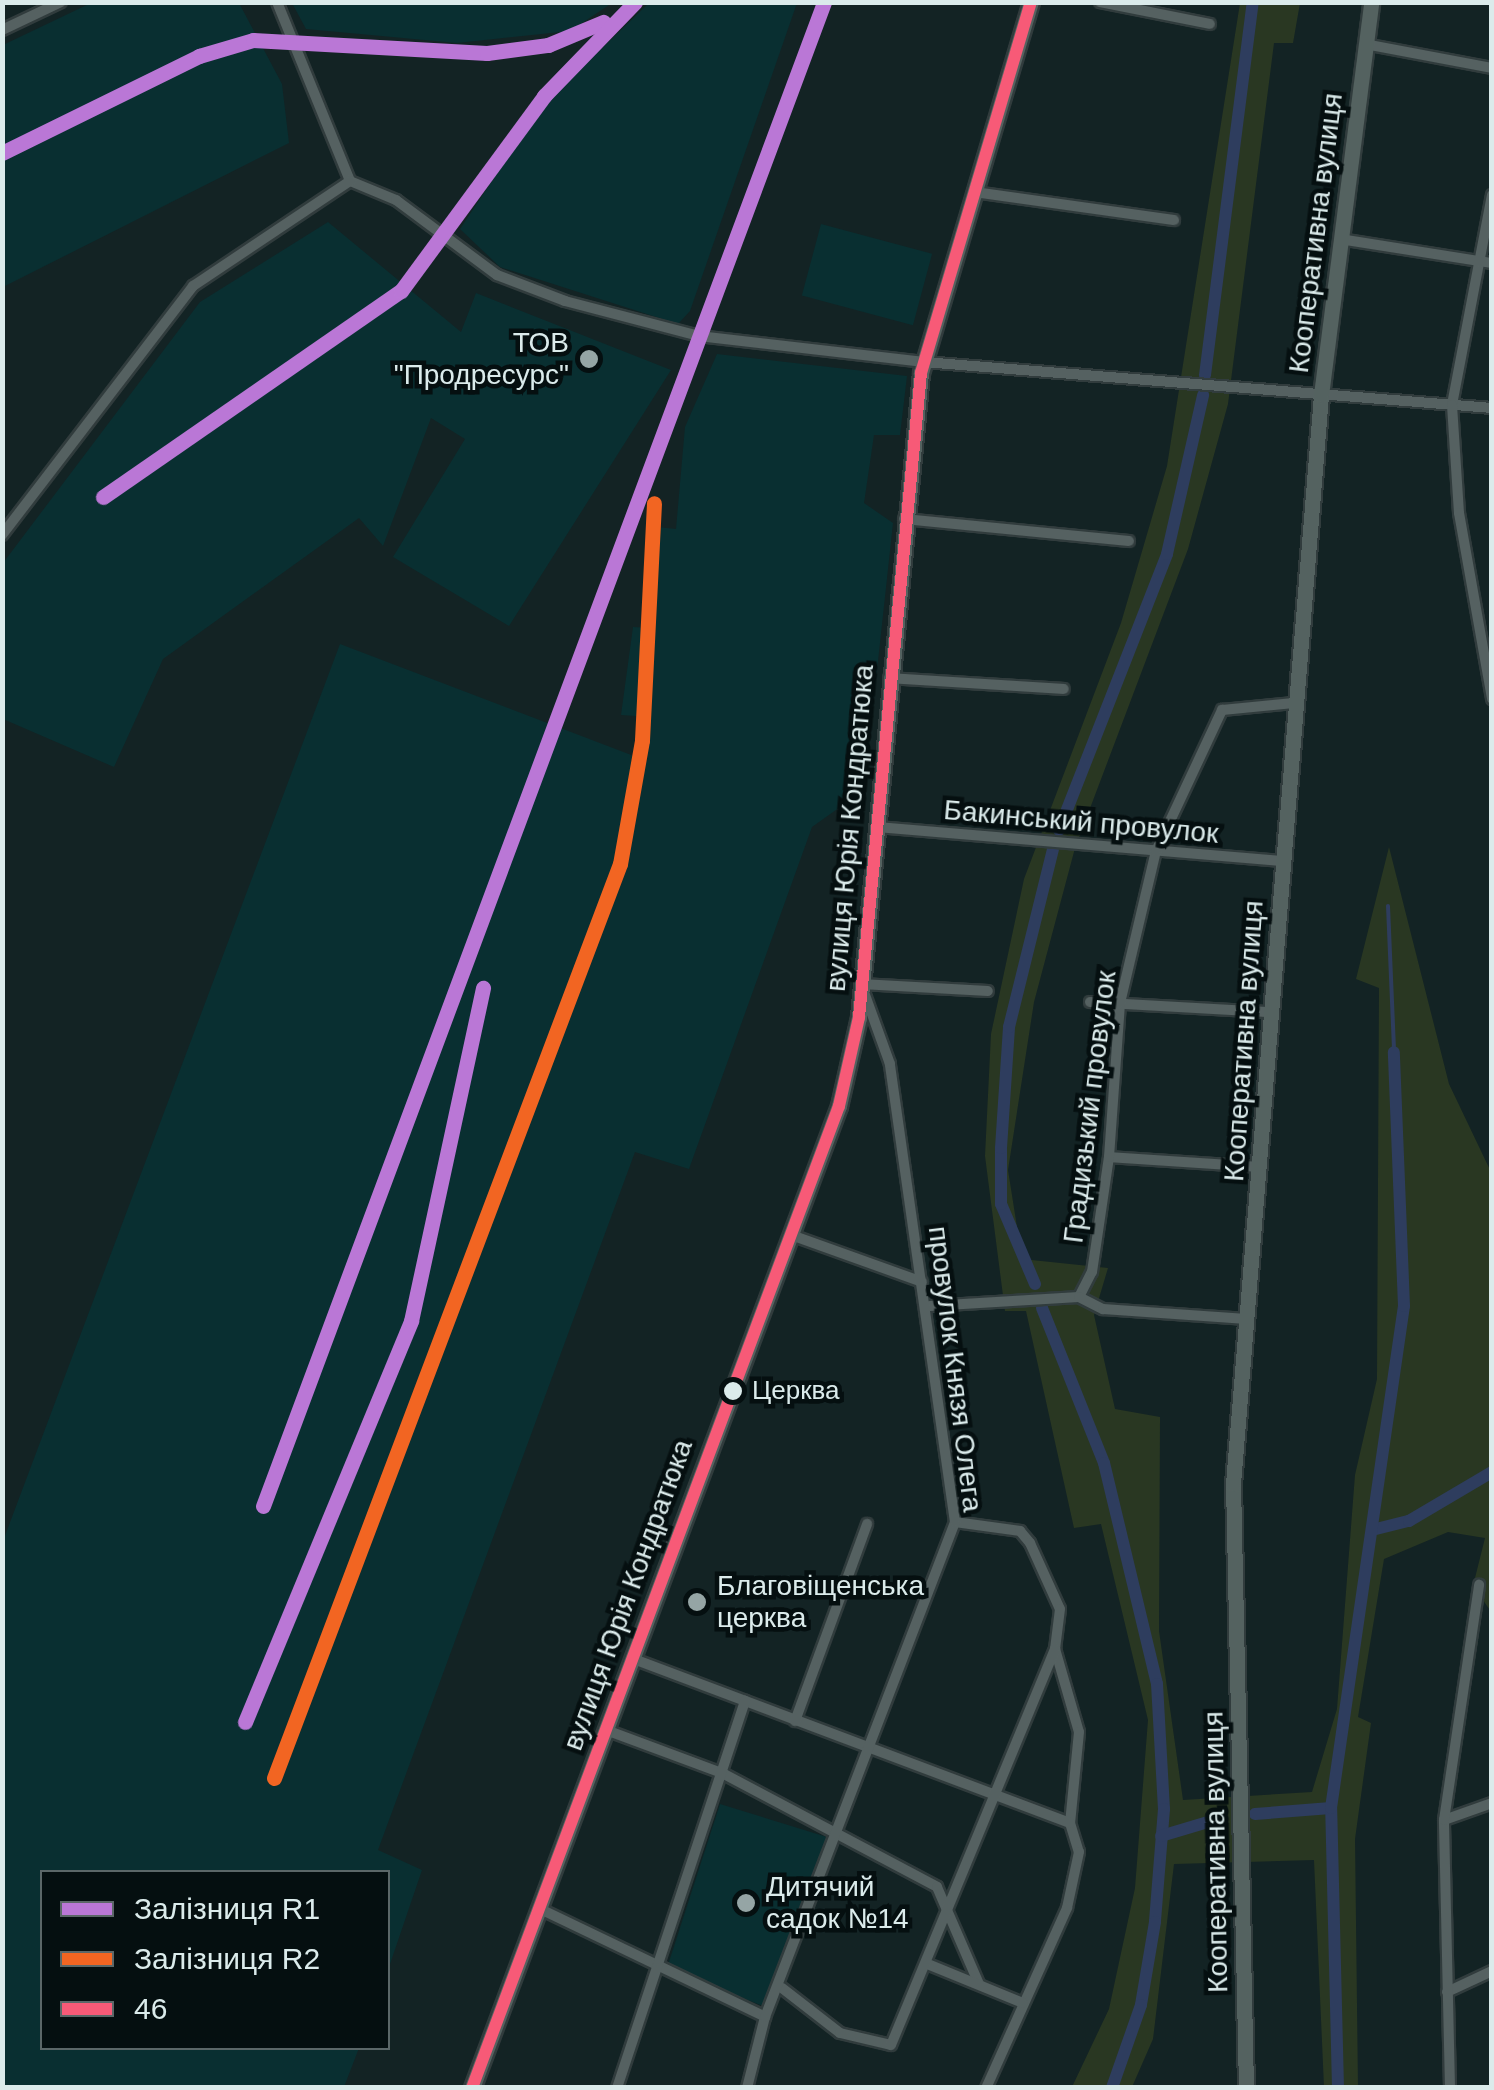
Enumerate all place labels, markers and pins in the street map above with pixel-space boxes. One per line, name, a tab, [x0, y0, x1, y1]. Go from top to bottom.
place label: ТОВ "Продресурс"	[394, 326, 569, 392]
marker: ТОВ "Продресурс"	[578, 348, 600, 370]
place label: Церква	[752, 1375, 840, 1407]
marker: Церква	[723, 1381, 743, 1401]
place label: Благовіщенська церква	[717, 1569, 924, 1635]
marker: Благовіщенська церква	[686, 1591, 708, 1613]
place label: Дитячий садок №14	[766, 1870, 909, 1936]
marker: Дитячий садок №14	[735, 1892, 757, 1914]

